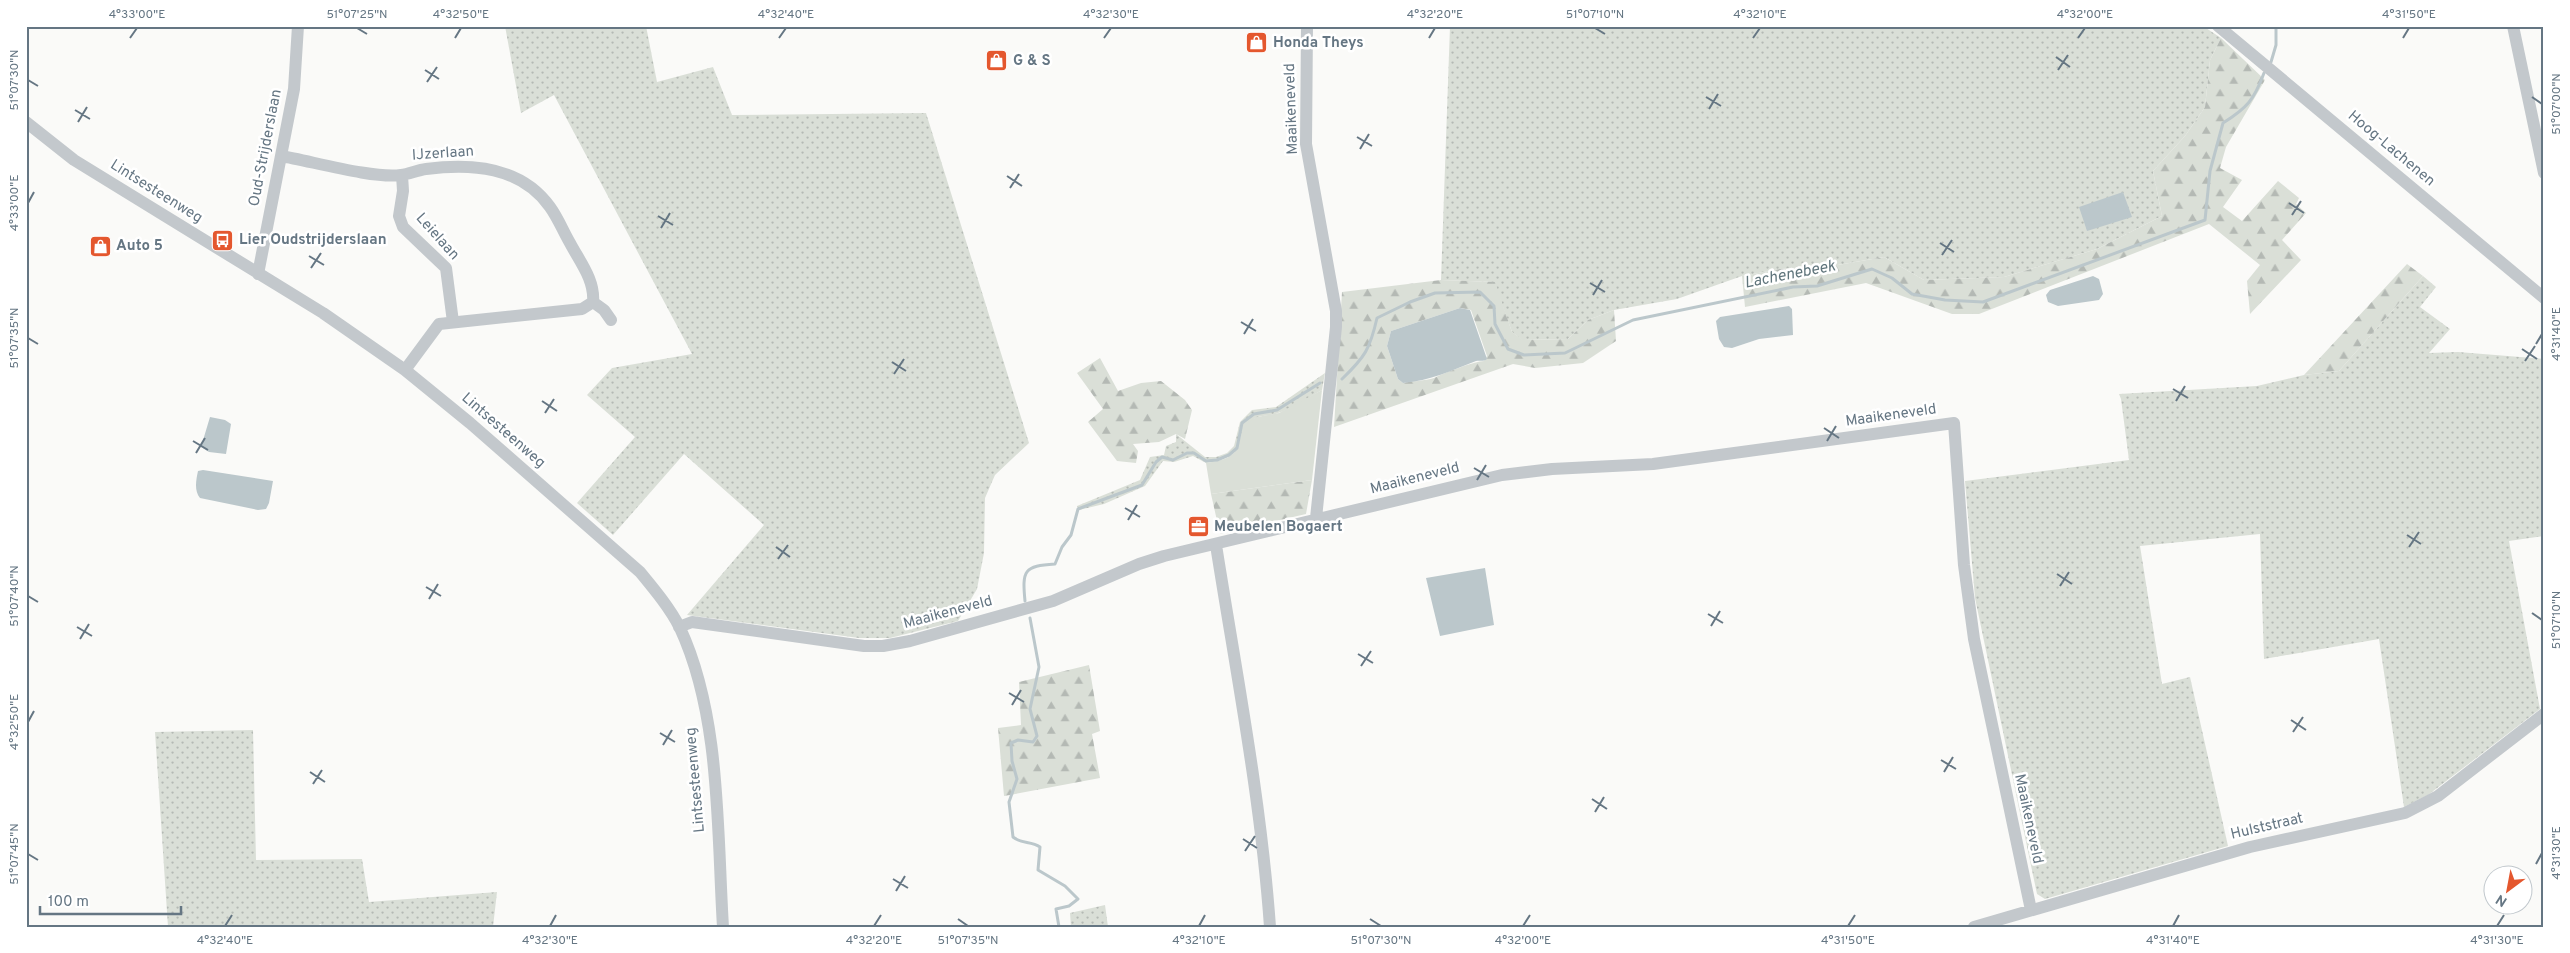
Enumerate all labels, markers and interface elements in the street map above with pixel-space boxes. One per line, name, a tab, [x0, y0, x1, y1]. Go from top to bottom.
text: 4°33'00"E	[109, 7, 165, 23]
text: 51°07'25"N	[326, 7, 388, 23]
text: 4°32'50"E	[433, 7, 489, 23]
text: 4°32'40"E	[758, 7, 814, 23]
text: 4°32'30"E	[1083, 7, 1139, 23]
text: 4°32'20"E	[1407, 7, 1463, 23]
text: 51°07'10"N	[1566, 7, 1624, 23]
text: 4°32'10"E	[1733, 7, 1787, 23]
text: 4°32'00"E	[2057, 7, 2113, 23]
text: 4°31'50"E	[2382, 7, 2436, 23]
shop icon: Honda Theys	[1245, 31, 1269, 55]
place label: Honda Theys	[1273, 34, 1364, 53]
text: 51°07'30"N	[7, 49, 23, 111]
shop icon: G & S	[985, 49, 1009, 73]
place label: G & S	[1013, 52, 1051, 71]
street label: Maaikeneveld	[1281, 63, 1303, 155]
text: 51°07'00"N	[2549, 73, 2565, 135]
street label: Oud-Strijderslaan	[245, 88, 287, 208]
street label: Hoog-Lachenen	[2343, 107, 2439, 191]
street label: IJzerlaan	[411, 142, 475, 166]
street label: Lintsesteenweg	[106, 156, 206, 228]
text: 4°33'00"E	[7, 175, 23, 231]
street label: Leielaan	[411, 210, 463, 264]
bus stop icon: Lier Oudstrijderslaan	[211, 228, 235, 252]
place label: Lier Oudstrijderslaan	[239, 231, 387, 250]
shop icon: Auto 5	[88, 234, 112, 258]
place label: Auto 5	[116, 237, 163, 256]
water label: Lachenebeek	[1743, 256, 1838, 294]
text: 51°07'35"N	[7, 307, 23, 369]
text: 4°31'40"E	[2549, 307, 2565, 361]
street label: Lintsesteenweg	[457, 389, 549, 473]
street label: Maaikeneveld	[1844, 400, 1938, 432]
street label: Maaikeneveld	[1368, 459, 1462, 499]
office icon: Meubelen Bogaert	[1186, 515, 1210, 539]
place label: Meubelen Bogaert	[1214, 518, 1343, 537]
text: 51°07'40"N	[7, 565, 23, 627]
text: 51°07'10"N	[2549, 591, 2565, 649]
street label: Maaikeneveld	[901, 592, 995, 634]
text: 4°32'50"E	[7, 694, 23, 750]
street label: Lintsesteenweg	[682, 727, 710, 833]
street label: Maaikeneveld	[2009, 772, 2047, 866]
street label: Hulststraat	[2229, 809, 2305, 845]
text: 51°07'45"N	[7, 823, 23, 885]
text: 4°31'30"E	[2549, 826, 2565, 880]
north arrow	[2482, 866, 2532, 916]
scale bar	[40, 883, 181, 915]
text: N	[2493, 890, 2511, 910]
text: 100 m	[48, 893, 89, 912]
text: 4°32'40"E	[197, 933, 253, 949]
text: 4°32'30"E	[522, 933, 578, 949]
text: 4°32'20"E	[846, 933, 902, 949]
text: 51°07'35"N	[937, 933, 999, 949]
text: 4°32'10"E	[1172, 933, 1226, 949]
text: 51°07'30"N	[1350, 933, 1412, 949]
text: 4°32'00"E	[1495, 933, 1551, 949]
text: 4°31'50"E	[1821, 933, 1875, 949]
text: 4°31'40"E	[2146, 933, 2200, 949]
text: 4°31'30"E	[2470, 933, 2524, 949]

